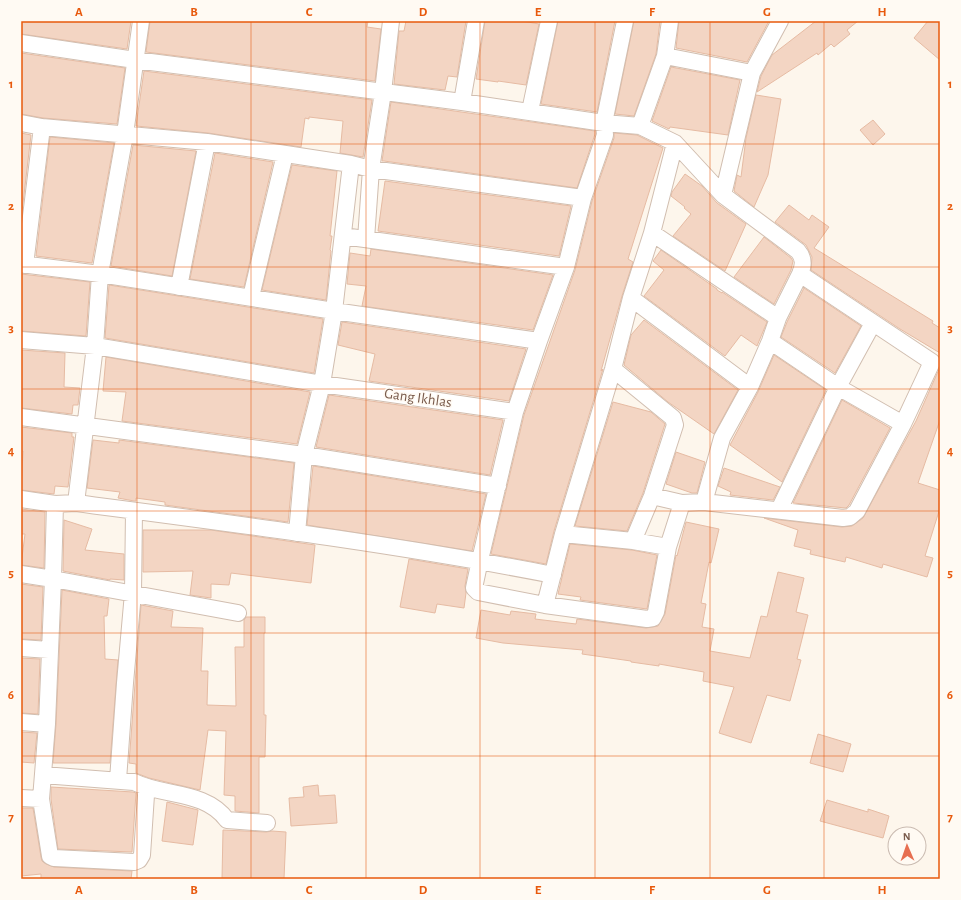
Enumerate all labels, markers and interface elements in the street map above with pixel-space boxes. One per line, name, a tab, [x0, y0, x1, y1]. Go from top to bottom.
text: A	[75, 6, 83, 19]
text: B	[190, 6, 198, 19]
text: C	[306, 6, 313, 19]
text: D	[419, 6, 428, 19]
text: E	[535, 6, 542, 19]
text: F	[649, 6, 656, 19]
text: G	[763, 6, 771, 19]
text: H	[877, 6, 887, 19]
text: 1	[9, 78, 13, 91]
text: 1	[948, 78, 952, 91]
text: 2	[8, 200, 14, 213]
text: 2	[947, 200, 953, 213]
text: 3	[8, 322, 14, 335]
text: 3	[947, 322, 953, 335]
street label: Gang Ikhlas	[383, 386, 453, 410]
text: 4	[8, 445, 15, 458]
text: 4	[947, 445, 954, 458]
text: 5	[8, 567, 14, 580]
text: 5	[947, 567, 953, 580]
text: 6	[8, 689, 14, 702]
text: 6	[947, 689, 953, 702]
text: 7	[8, 811, 14, 824]
text: 7	[947, 811, 953, 824]
north arrow	[887, 826, 927, 866]
text: N	[903, 831, 911, 842]
text: A	[75, 884, 83, 897]
text: B	[190, 884, 198, 897]
text: C	[306, 884, 313, 897]
text: D	[419, 884, 428, 897]
text: E	[535, 884, 542, 897]
text: F	[649, 884, 656, 897]
text: G	[763, 884, 771, 897]
text: H	[877, 884, 887, 897]

